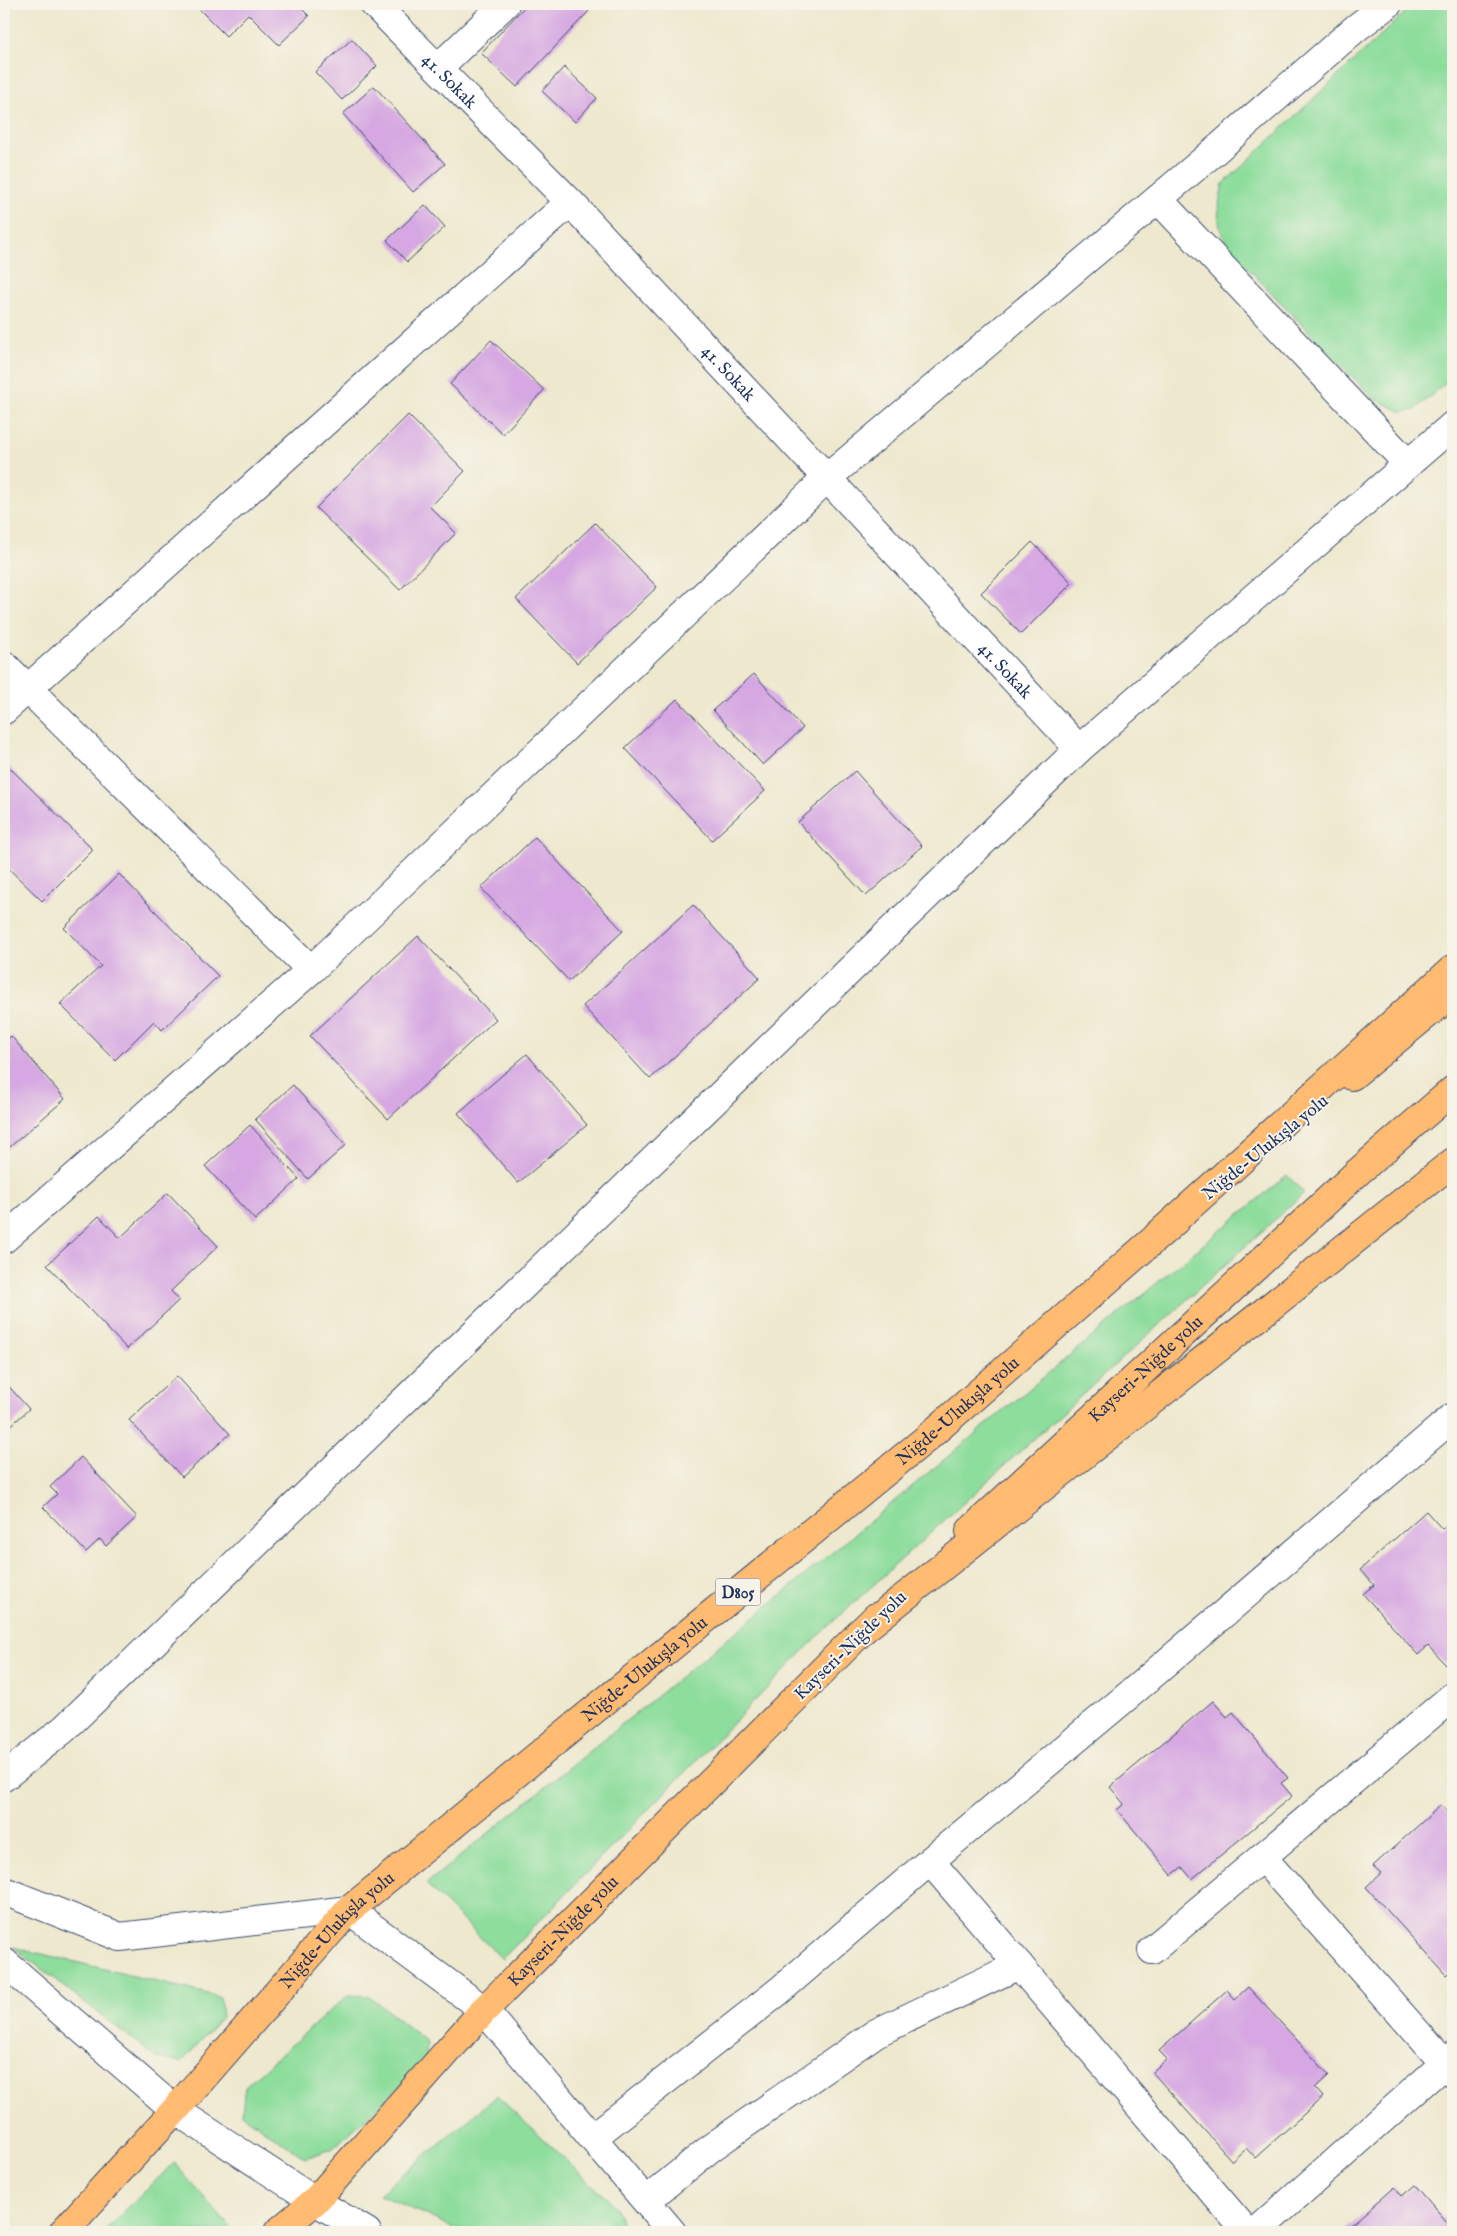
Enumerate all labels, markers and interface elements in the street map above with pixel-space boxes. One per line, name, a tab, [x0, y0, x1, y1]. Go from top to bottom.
street label: 41. Sokak	[416, 49, 482, 115]
street label: 41. Sokak	[696, 341, 760, 407]
street label: 41. Sokak	[972, 638, 1037, 705]
street label: Niğde-Ulukışla yolu	[1198, 1090, 1334, 1206]
street label: Kayseri-Niğde yolu	[1084, 1311, 1209, 1429]
street label: Niğde-Ulukışla yolu	[892, 1352, 1025, 1471]
road number: D805	[716, 1578, 760, 1605]
street label: Kayseri-Niğde yolu	[790, 1586, 912, 1706]
street label: Niğde-Ulukışla yolu	[578, 1612, 713, 1728]
street label: Niğde-Ulukışla yolu	[275, 1867, 400, 1994]
street label: Kayseri-Niğde yolu	[504, 1871, 624, 1993]

